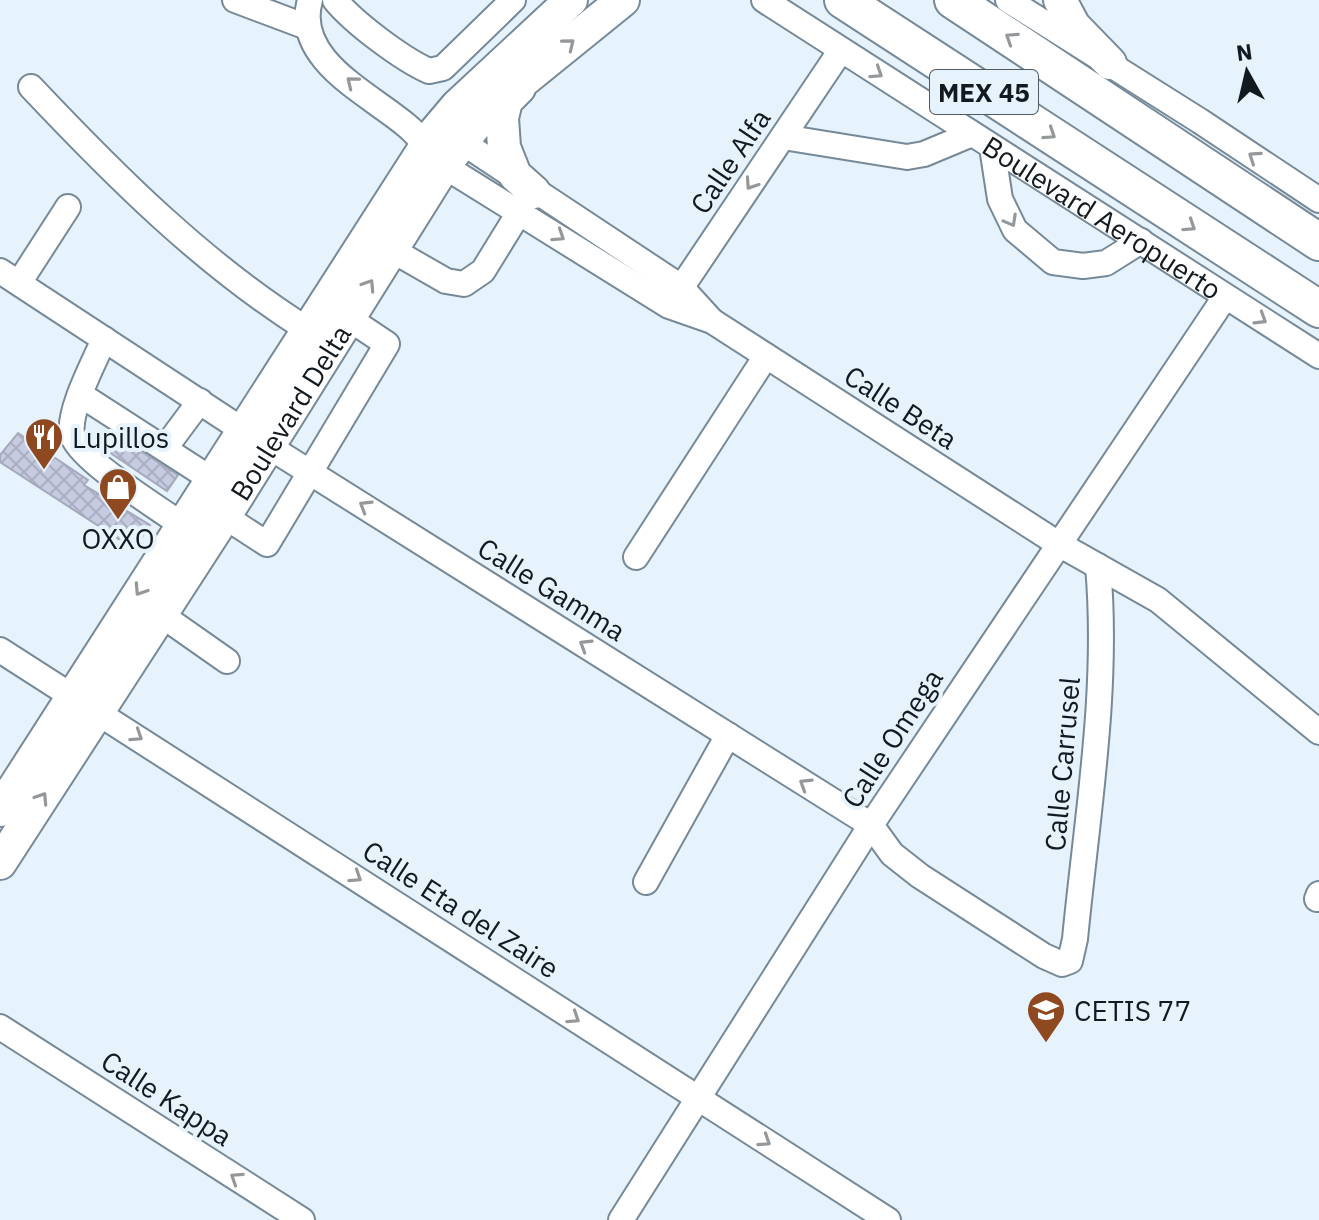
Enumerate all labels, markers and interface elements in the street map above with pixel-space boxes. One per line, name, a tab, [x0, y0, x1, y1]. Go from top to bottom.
north arrow	[1207, 32, 1287, 112]
one-way arrow	[1005, 33, 1019, 48]
text: N	[1234, 36, 1254, 67]
one-way arrow	[559, 39, 574, 54]
one-way arrow	[868, 63, 883, 78]
road number: MEX 45	[930, 70, 1038, 114]
one-way arrow	[346, 78, 361, 92]
street label: Calle Alfa	[681, 101, 779, 221]
one-way arrow	[1041, 125, 1055, 140]
street label: Boulevard Aeropuerto	[976, 127, 1229, 307]
one-way arrow	[1248, 152, 1263, 167]
one-way arrow	[746, 175, 761, 190]
one-way arrow	[1002, 213, 1017, 227]
one-way arrow	[1182, 216, 1196, 231]
one-way arrow	[550, 226, 564, 241]
one-way arrow	[360, 279, 375, 294]
one-way arrow	[1252, 310, 1266, 325]
street label: Boulevard Delta	[221, 317, 359, 507]
street label: Calle Beta	[837, 357, 965, 457]
restaurant icon: Lupillos	[23, 416, 65, 471]
place label: Lupillos	[72, 419, 169, 456]
shop icon: OXXO	[97, 466, 139, 521]
one-way arrow	[359, 501, 374, 516]
place label: OXXO	[81, 520, 155, 557]
street label: Calle Gamma	[471, 529, 633, 649]
one-way arrow	[135, 581, 150, 596]
one-way arrow	[579, 639, 594, 655]
street label: Calle Omega	[833, 661, 951, 815]
street label: Calle Carrusel	[1036, 675, 1088, 853]
one-way arrow	[128, 727, 143, 742]
one-way arrow	[799, 778, 813, 793]
one-way arrow	[32, 792, 47, 806]
street label: Calle Eta del Zaire	[356, 832, 566, 986]
one-way arrow	[347, 867, 362, 882]
school or university icon: CETIS 77	[1025, 989, 1067, 1044]
place label: CETIS 77	[1074, 992, 1191, 1029]
one-way arrow	[566, 1008, 580, 1023]
street label: Calle Kappa	[94, 1042, 240, 1154]
one-way arrow	[756, 1131, 771, 1146]
one-way arrow	[231, 1173, 245, 1188]

